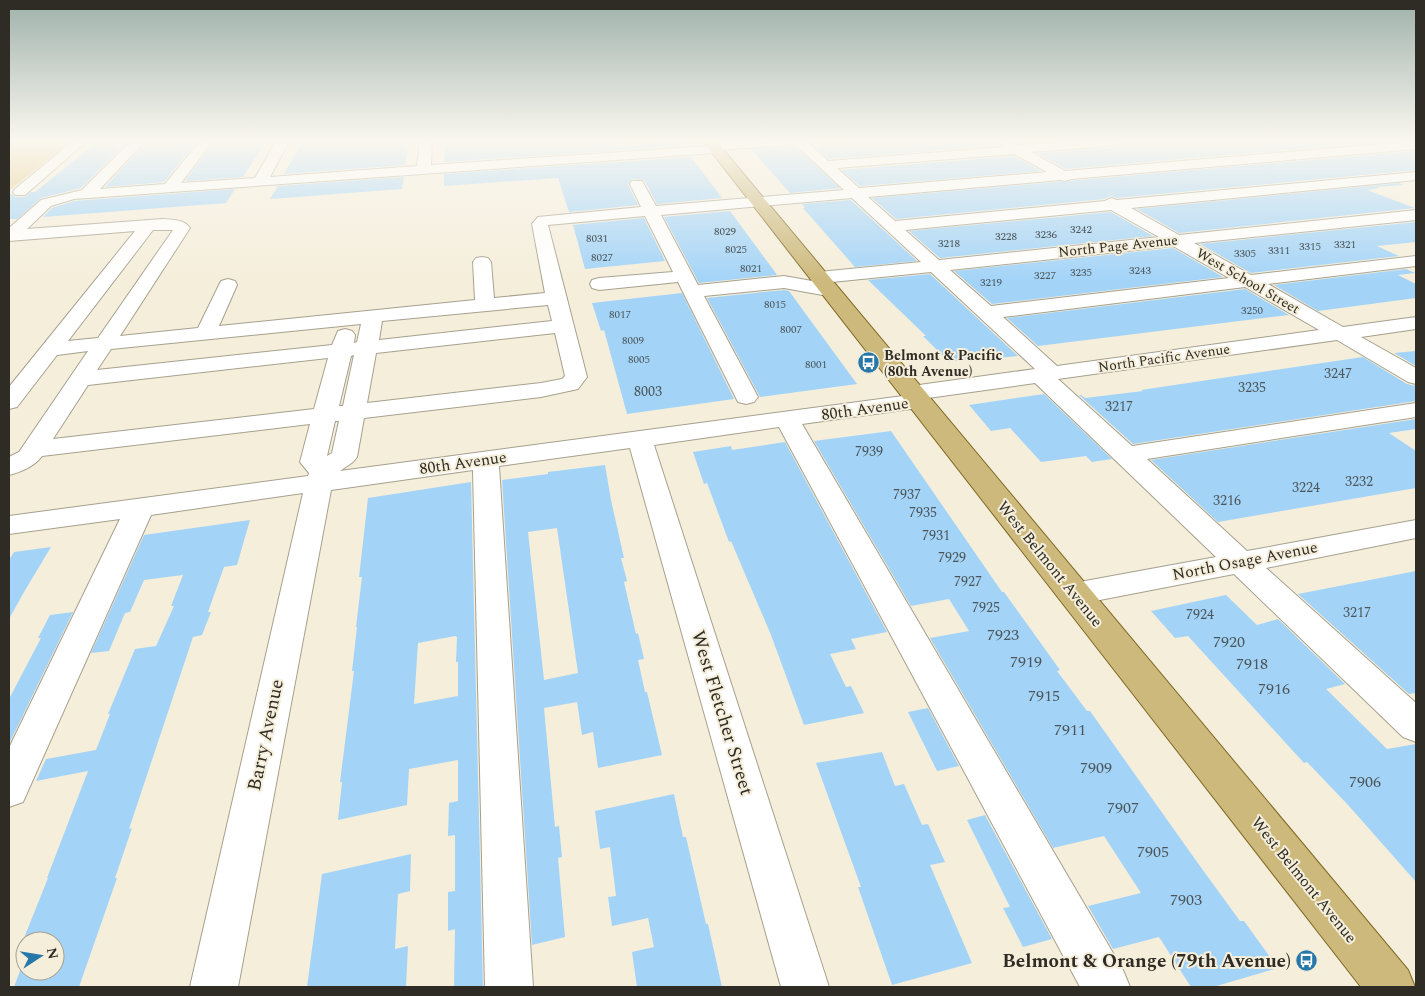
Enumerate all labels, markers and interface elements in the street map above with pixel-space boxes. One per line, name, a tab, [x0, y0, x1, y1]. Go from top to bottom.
house number: 3242	[1070, 221, 1092, 238]
house number: 8029	[714, 223, 736, 240]
house number: 3236	[1035, 226, 1057, 243]
house number: 3228	[995, 228, 1017, 245]
street label: North Page Avenue	[1057, 229, 1179, 263]
house number: 8031	[586, 230, 608, 247]
house number: 3218	[938, 235, 960, 252]
house number: 3321	[1334, 236, 1356, 253]
house number: 3315	[1299, 238, 1321, 255]
house number: 8025	[725, 241, 747, 258]
house number: 3311	[1268, 242, 1290, 259]
street label: West School Street	[1192, 243, 1304, 319]
house number: 3305	[1234, 245, 1256, 262]
house number: 8027	[591, 249, 613, 266]
house number: 8021	[740, 260, 762, 277]
house number: 3243	[1129, 262, 1151, 279]
house number: 3235	[1070, 264, 1092, 281]
house number: 3227	[1034, 267, 1056, 284]
house number: 3219	[980, 274, 1002, 291]
house number: 8015	[764, 296, 786, 313]
house number: 3250	[1241, 302, 1263, 319]
house number: 8017	[609, 306, 631, 323]
house number: 8007	[780, 321, 802, 338]
house number: 8009	[622, 332, 644, 349]
street label: North Pacific Avenue	[1097, 338, 1232, 378]
place label: Belmont & Pacific (80th Avenue)	[884, 345, 1003, 382]
house number: 8005	[628, 351, 650, 368]
bus stop icon: Belmont & Pacific (80th Avenue)	[856, 351, 880, 375]
house number: 8001	[805, 356, 827, 373]
house number: 3247	[1324, 363, 1352, 384]
house number: 3235	[1238, 377, 1266, 398]
house number: 8003	[634, 381, 662, 402]
street label: 80th Avenue	[820, 391, 910, 427]
house number: 3217	[1105, 396, 1133, 417]
house number: 7939	[855, 441, 883, 462]
street label: 80th Avenue	[418, 445, 508, 481]
house number: 3232	[1345, 471, 1373, 492]
house number: 3224	[1292, 477, 1320, 498]
house number: 7937	[893, 484, 921, 505]
house number: 3216	[1213, 490, 1241, 511]
street label: West Belmont Avenue	[991, 495, 1109, 633]
house number: 7935	[909, 502, 937, 523]
house number: 7931	[922, 525, 950, 546]
street label: North Osage Avenue	[1170, 535, 1320, 587]
house number: 7929	[938, 547, 966, 568]
house number: 7927	[954, 571, 982, 592]
house number: 7925	[972, 597, 1000, 618]
house number: 3217	[1343, 602, 1371, 623]
house number: 7924	[1186, 604, 1214, 625]
house number: 7923	[987, 623, 1019, 647]
street label: West Fletcher Street	[683, 627, 761, 799]
house number: 7920	[1213, 630, 1245, 654]
house number: 7919	[1010, 650, 1042, 674]
house number: 7918	[1236, 652, 1268, 676]
street label: Barry Avenue	[240, 676, 292, 794]
house number: 7916	[1258, 677, 1290, 701]
house number: 7915	[1028, 684, 1060, 708]
house number: 7911	[1054, 718, 1086, 742]
house number: 7909	[1080, 756, 1112, 780]
house number: 7906	[1349, 770, 1381, 794]
house number: 7907	[1107, 796, 1139, 820]
street label: West Belmont Avenue	[1245, 811, 1363, 949]
house number: 7905	[1137, 840, 1169, 864]
house number: 7903	[1170, 888, 1202, 912]
north arrow	[15, 931, 65, 981]
text: N	[41, 946, 64, 961]
place label: Belmont & Orange (79th Avenue)	[1002, 947, 1291, 976]
bus stop icon: Belmont & Orange (79th Avenue)	[1295, 949, 1319, 973]

